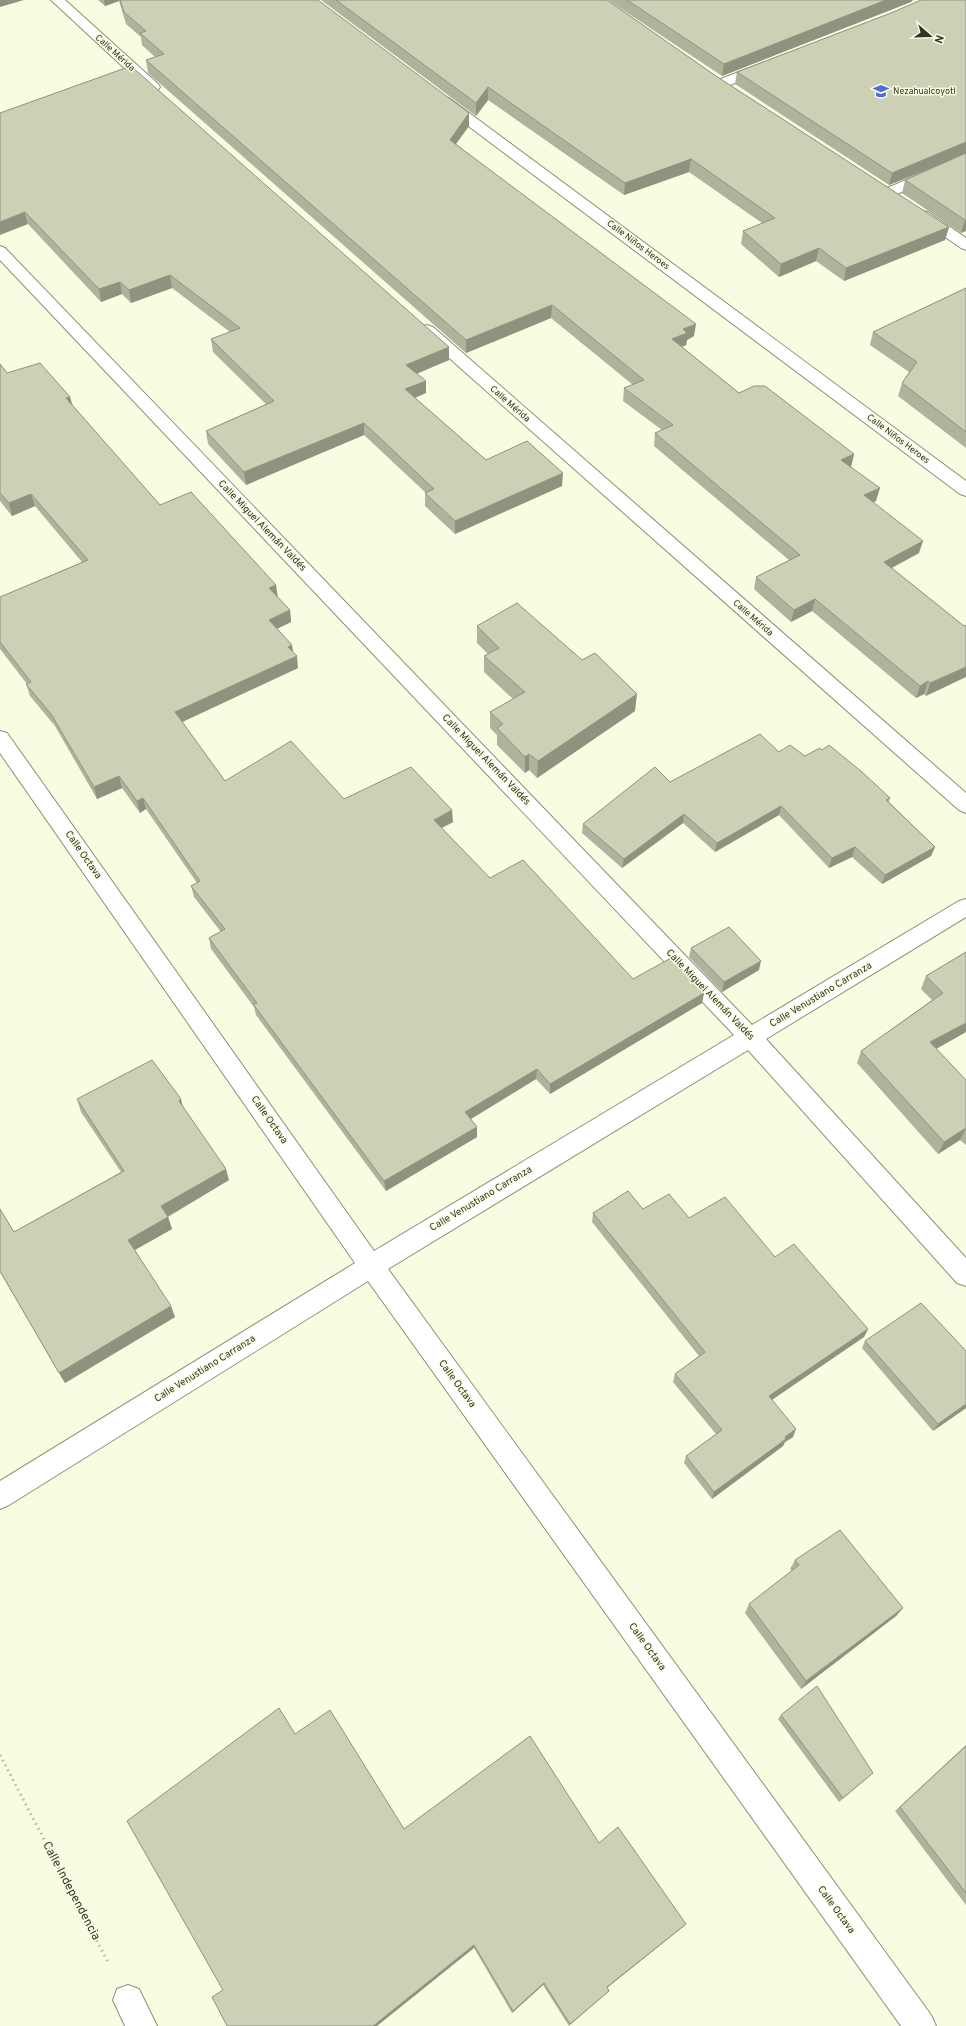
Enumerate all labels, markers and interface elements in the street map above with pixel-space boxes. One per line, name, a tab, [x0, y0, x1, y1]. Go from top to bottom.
north arrow	[910, 16, 950, 56]
street label: Calle Mérida	[93, 32, 137, 74]
text: N	[931, 33, 946, 45]
school or university icon: Nezahualcoyotl	[872, 82, 890, 100]
place label: Nezahualcoyotl	[893, 86, 956, 97]
street label: Calle Niños Heroes	[604, 218, 672, 272]
street label: Calle Mérida	[488, 383, 533, 425]
street label: Calle Niños Heroes	[864, 412, 932, 466]
street label: Calle Miguel Alemán Valdés	[215, 478, 309, 575]
street label: Calle Mérida	[731, 597, 776, 639]
street label: Calle Miguel Alemán Valdés	[439, 712, 533, 809]
street label: Calle Octava	[62, 828, 104, 882]
street label: Calle Miguel Alemán Valdés	[663, 947, 757, 1044]
street label: Calle Venustiano Carranza	[767, 959, 875, 1031]
street label: Calle Octava	[248, 1093, 290, 1147]
street label: Calle Venustiano Carranza	[427, 1163, 535, 1235]
street label: Calle Venustiano Carranza	[152, 1332, 258, 1406]
street label: Calle Octava	[435, 1358, 479, 1410]
street label: Calle Octava	[625, 1621, 669, 1673]
street label: Calle Independencia	[38, 1839, 104, 1943]
street label: Calle Octava	[814, 1884, 858, 1936]

